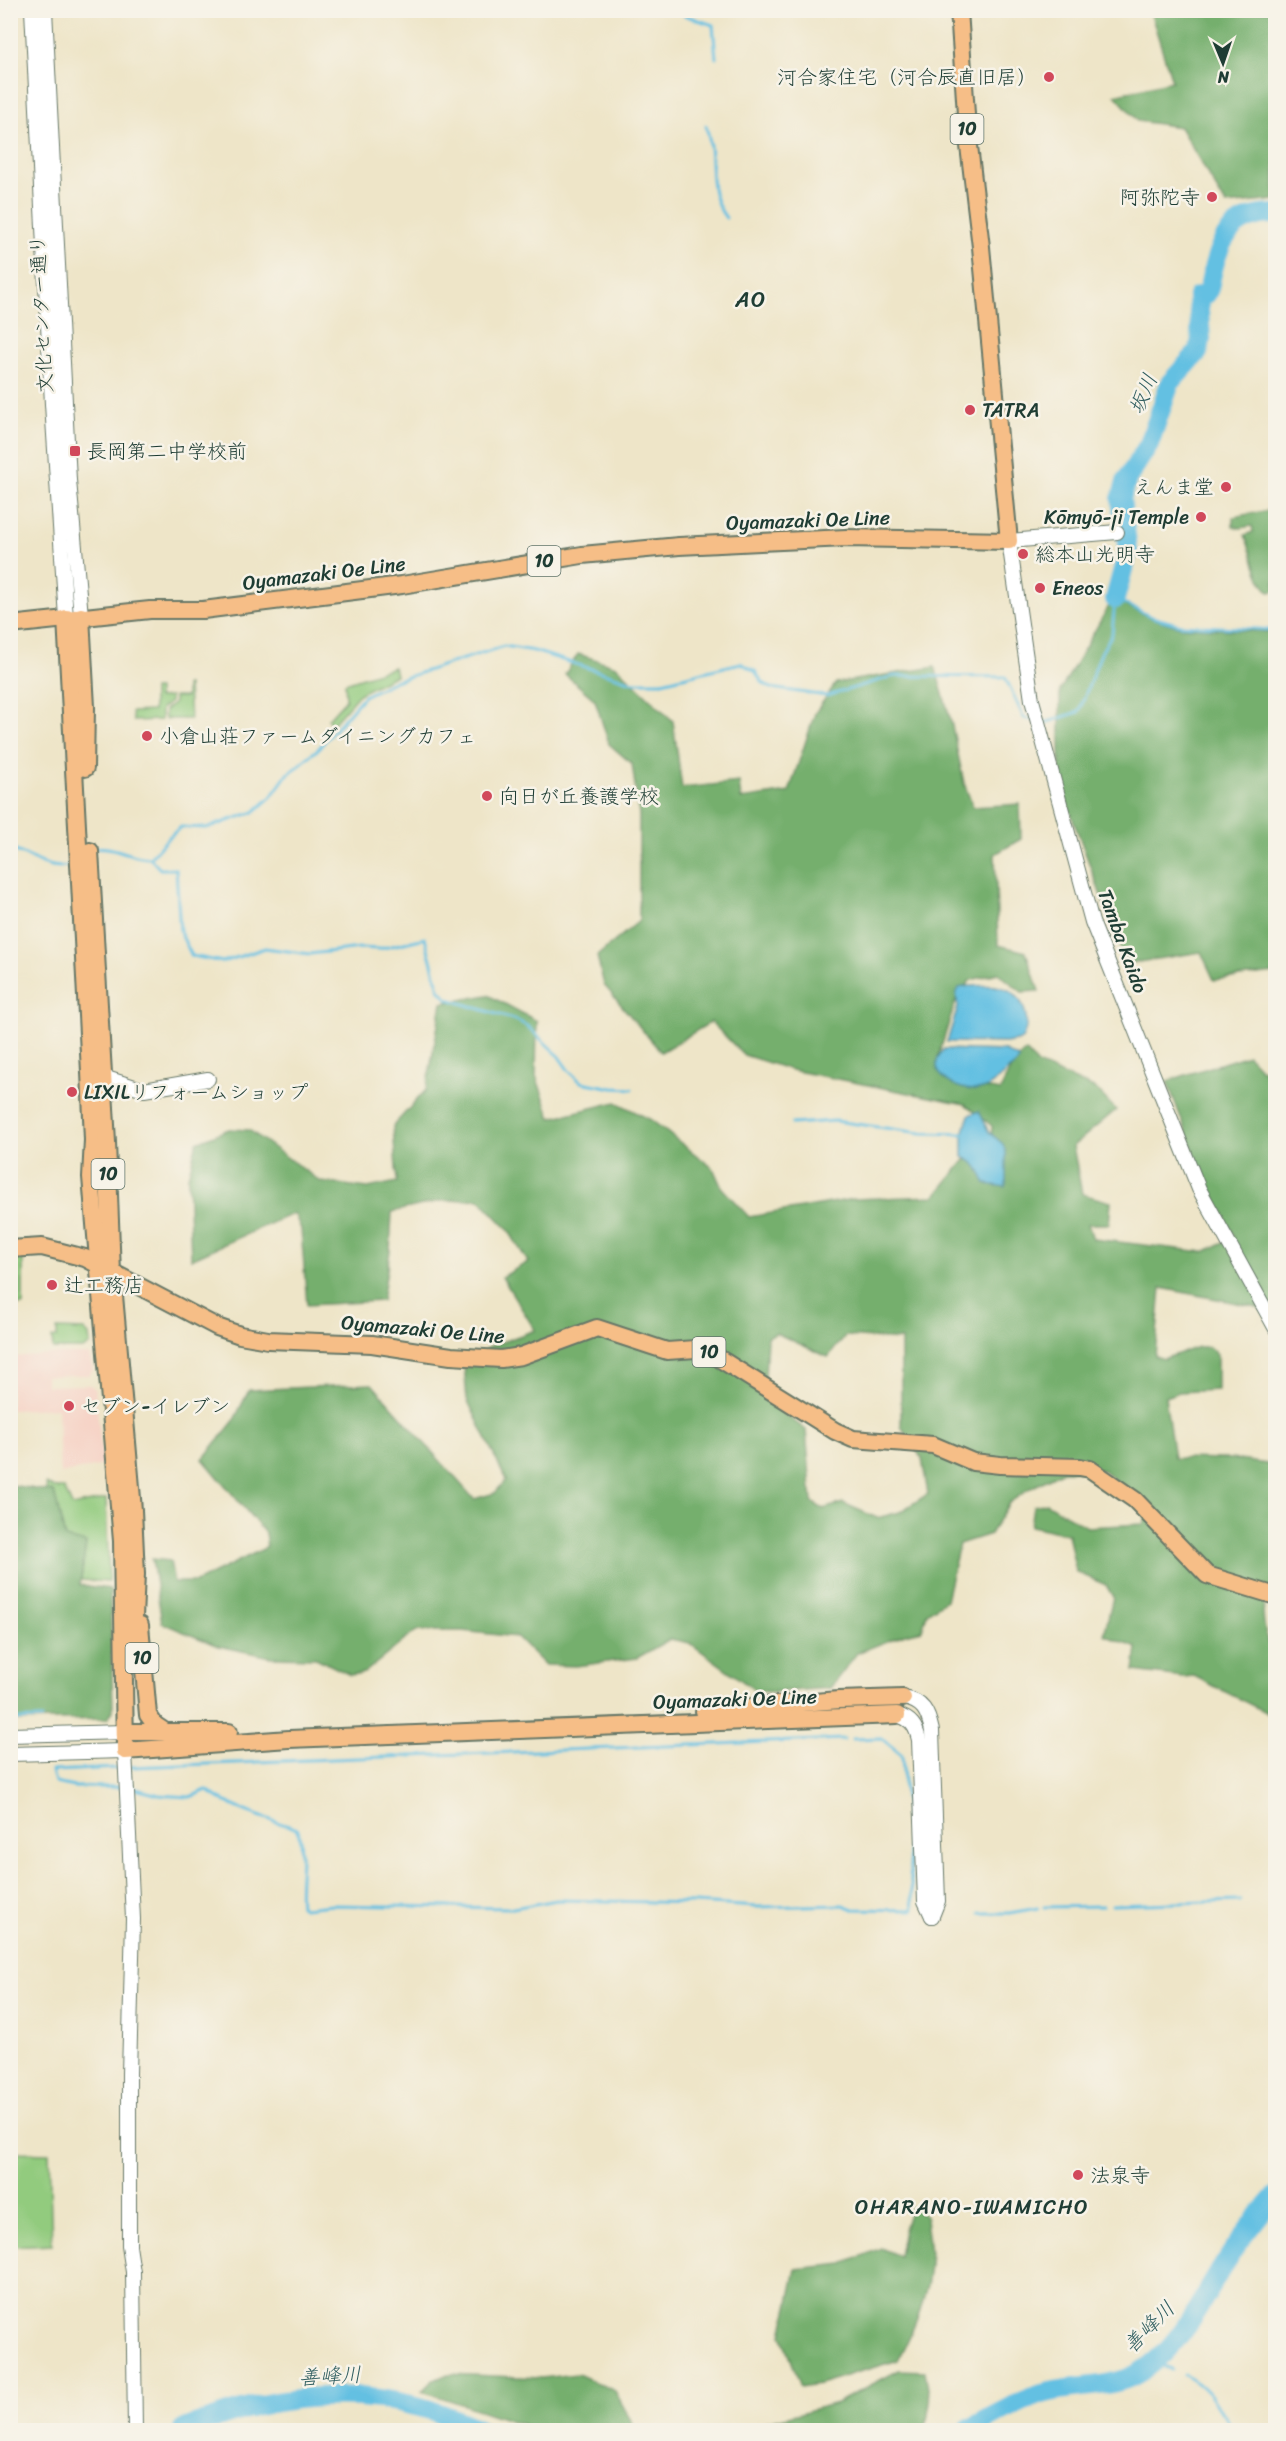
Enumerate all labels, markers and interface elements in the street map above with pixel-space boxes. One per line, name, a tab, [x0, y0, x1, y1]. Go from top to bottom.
north arrow	[1193, 33, 1253, 93]
place label: 河合家住宅（河合辰直旧居）	[777, 60, 1037, 95]
text: N	[1217, 63, 1231, 92]
marker: 河合家住宅（河合辰直旧居）	[1042, 70, 1056, 84]
road number: 10	[950, 114, 984, 144]
place label: 阿弥陀寺	[1120, 180, 1200, 215]
marker: 阿弥陀寺	[1205, 190, 1219, 204]
street label: 文化センター通り	[20, 234, 63, 394]
district label: AO	[734, 280, 767, 319]
water label: 坂川	[1117, 367, 1169, 421]
place label: TATRA	[982, 393, 1039, 428]
marker: TATRA	[963, 403, 977, 417]
place label: 長岡第二中学校前	[87, 434, 247, 469]
marker: 長岡第二中学校前	[68, 444, 82, 458]
place label: えんま堂	[1134, 470, 1214, 505]
marker: えんま堂	[1219, 480, 1233, 494]
street label: Oyamazaki Oe Line	[725, 500, 891, 541]
place label: Kōmyō-ji Temple	[1044, 500, 1189, 535]
marker: Kōmyō-ji Temple	[1194, 510, 1208, 524]
place label: 総本山光明寺	[1035, 537, 1155, 572]
street label: Oyamazaki Oe Line	[241, 546, 408, 601]
road number: 10	[528, 546, 560, 576]
marker: 総本山光明寺	[1016, 547, 1030, 561]
place label: Eneos	[1052, 571, 1104, 606]
marker: Eneos	[1033, 581, 1047, 595]
place label: 小倉山荘ファームダイニングカフェ	[159, 719, 476, 754]
marker: 小倉山荘ファームダイニングカフェ	[140, 729, 154, 743]
place label: 向日が丘養護学校	[499, 779, 659, 814]
marker: 向日が丘養護学校	[480, 789, 494, 803]
street label: Tamba Kaido	[1087, 884, 1158, 998]
place label: LIXILリフォームショップ	[84, 1075, 308, 1110]
marker: LIXILリフォームショップ	[65, 1085, 79, 1099]
road number: 10	[92, 1159, 124, 1189]
place label: 辻工務店	[64, 1268, 144, 1303]
marker: 辻工務店	[45, 1278, 59, 1292]
street label: Oyamazaki Oe Line	[340, 1305, 506, 1354]
road number: 10	[692, 1337, 726, 1367]
place label: セブン-イレブン	[81, 1389, 230, 1424]
marker: セブン-イレブン	[62, 1399, 76, 1413]
road number: 10	[126, 1643, 158, 1673]
street label: Oyamazaki Oe Line	[652, 1679, 818, 1720]
place label: 法泉寺	[1090, 2158, 1150, 2193]
marker: 法泉寺	[1071, 2168, 1085, 2182]
district label: OHARANO-IWAMICHO	[855, 2188, 1089, 2226]
water label: 善峰川	[1113, 2291, 1185, 2363]
water label: 善峰川	[298, 2355, 362, 2397]

